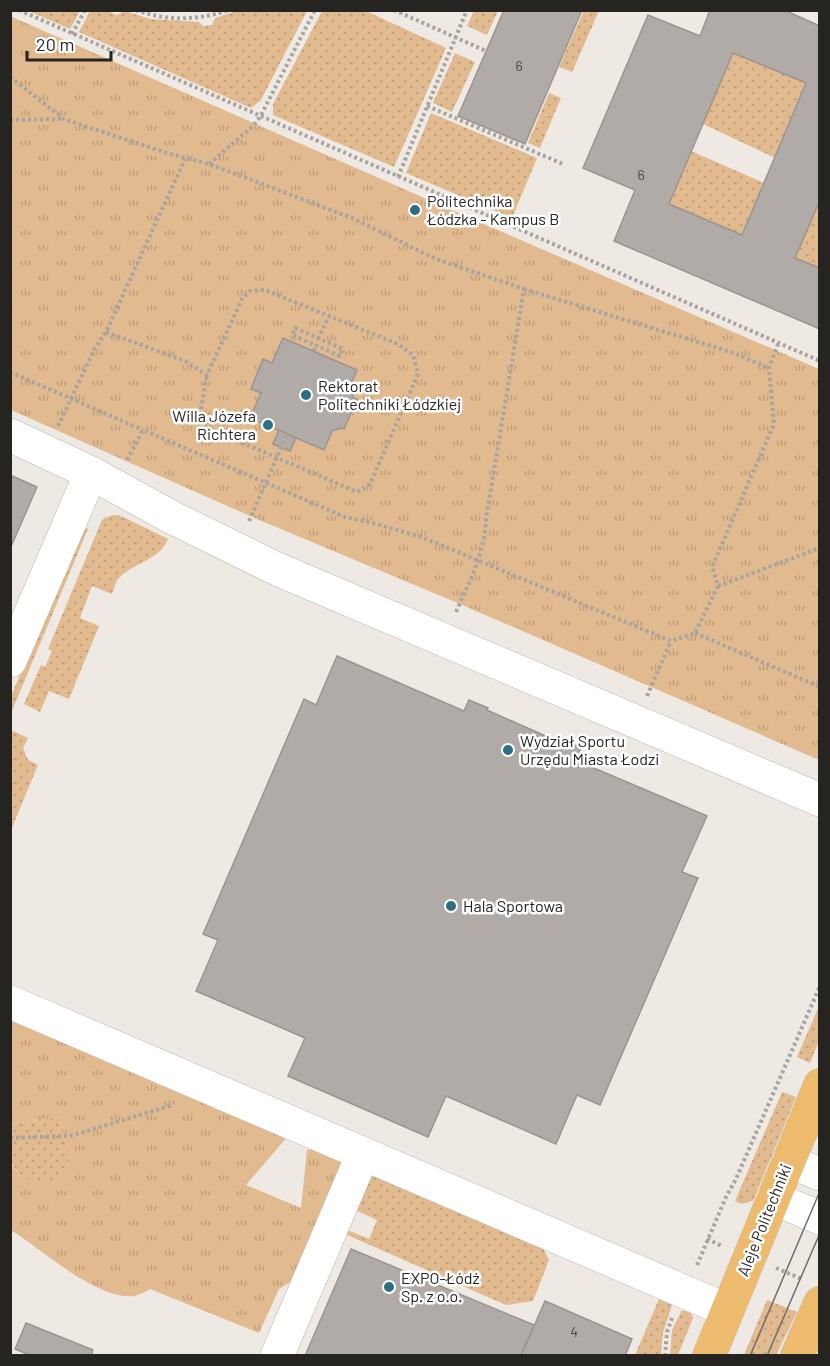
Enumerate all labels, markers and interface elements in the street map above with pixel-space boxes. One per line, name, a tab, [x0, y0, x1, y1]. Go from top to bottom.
scale bar	[27, 24, 111, 62]
text: 20 m	[36, 33, 74, 55]
house number: 6	[515, 57, 523, 74]
house number: 6	[637, 166, 645, 183]
place label: Politechnika Łódzka - Kampus B	[426, 191, 559, 228]
marker: Politechnika Łódzka - Kampus B	[408, 203, 422, 217]
place label: Rektorat Politechniki Łódzkiej	[318, 376, 461, 413]
marker: Rektorat Politechniki Łódzkiej	[299, 388, 313, 402]
place label: Willa Józefa Richtera	[172, 406, 256, 443]
marker: Willa Józefa Richtera	[261, 418, 275, 432]
place label: Wydział Sportu Urzędu Miasta Łodzi	[520, 731, 659, 768]
marker: Wydział Sportu Urzędu Miasta Łodzi	[501, 743, 515, 757]
place label: Hala Sportowa	[463, 896, 563, 915]
marker: Hala Sportowa	[444, 899, 458, 913]
street label: Aleje Politechniki	[732, 1161, 795, 1279]
place label: EXPO-Łódź Sp. z o.o.	[401, 1268, 480, 1305]
marker: EXPO-Łódź Sp. z o.o.	[382, 1280, 396, 1294]
house number: 4	[570, 1323, 578, 1340]

